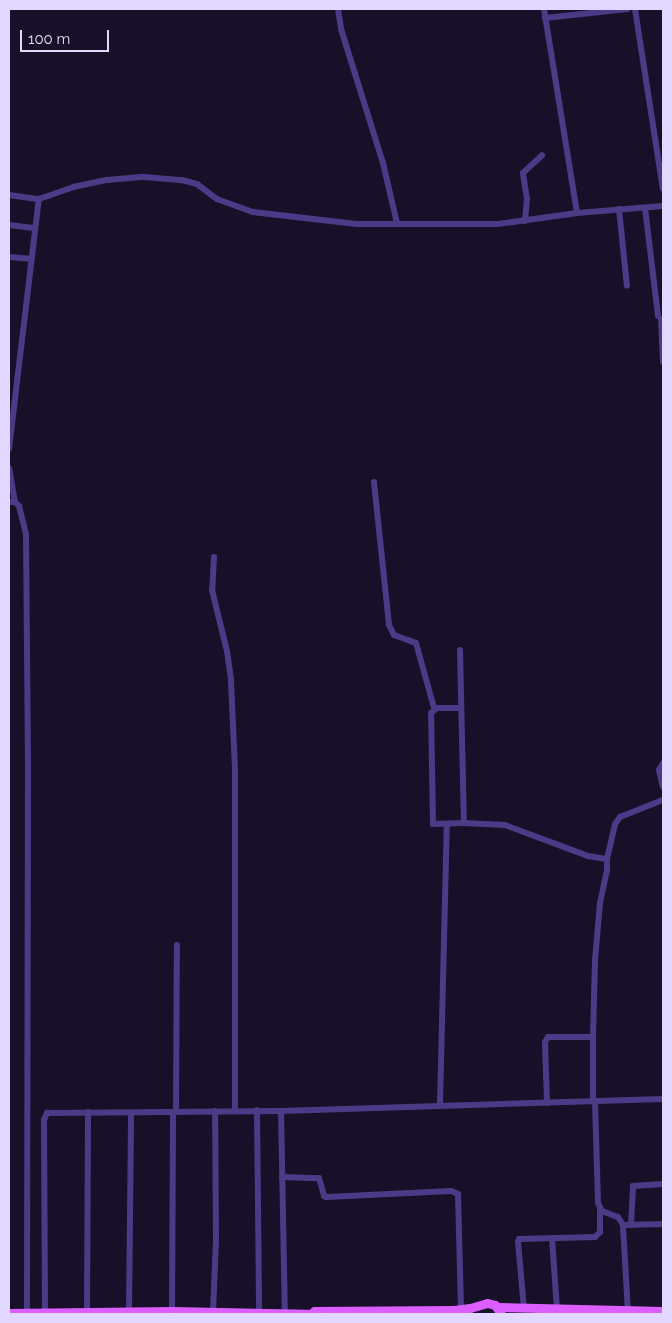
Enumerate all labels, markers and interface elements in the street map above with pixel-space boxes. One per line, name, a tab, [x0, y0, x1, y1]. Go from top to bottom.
scale bar	[22, 20, 111, 52]
text: 100 m	[28, 30, 70, 48]

